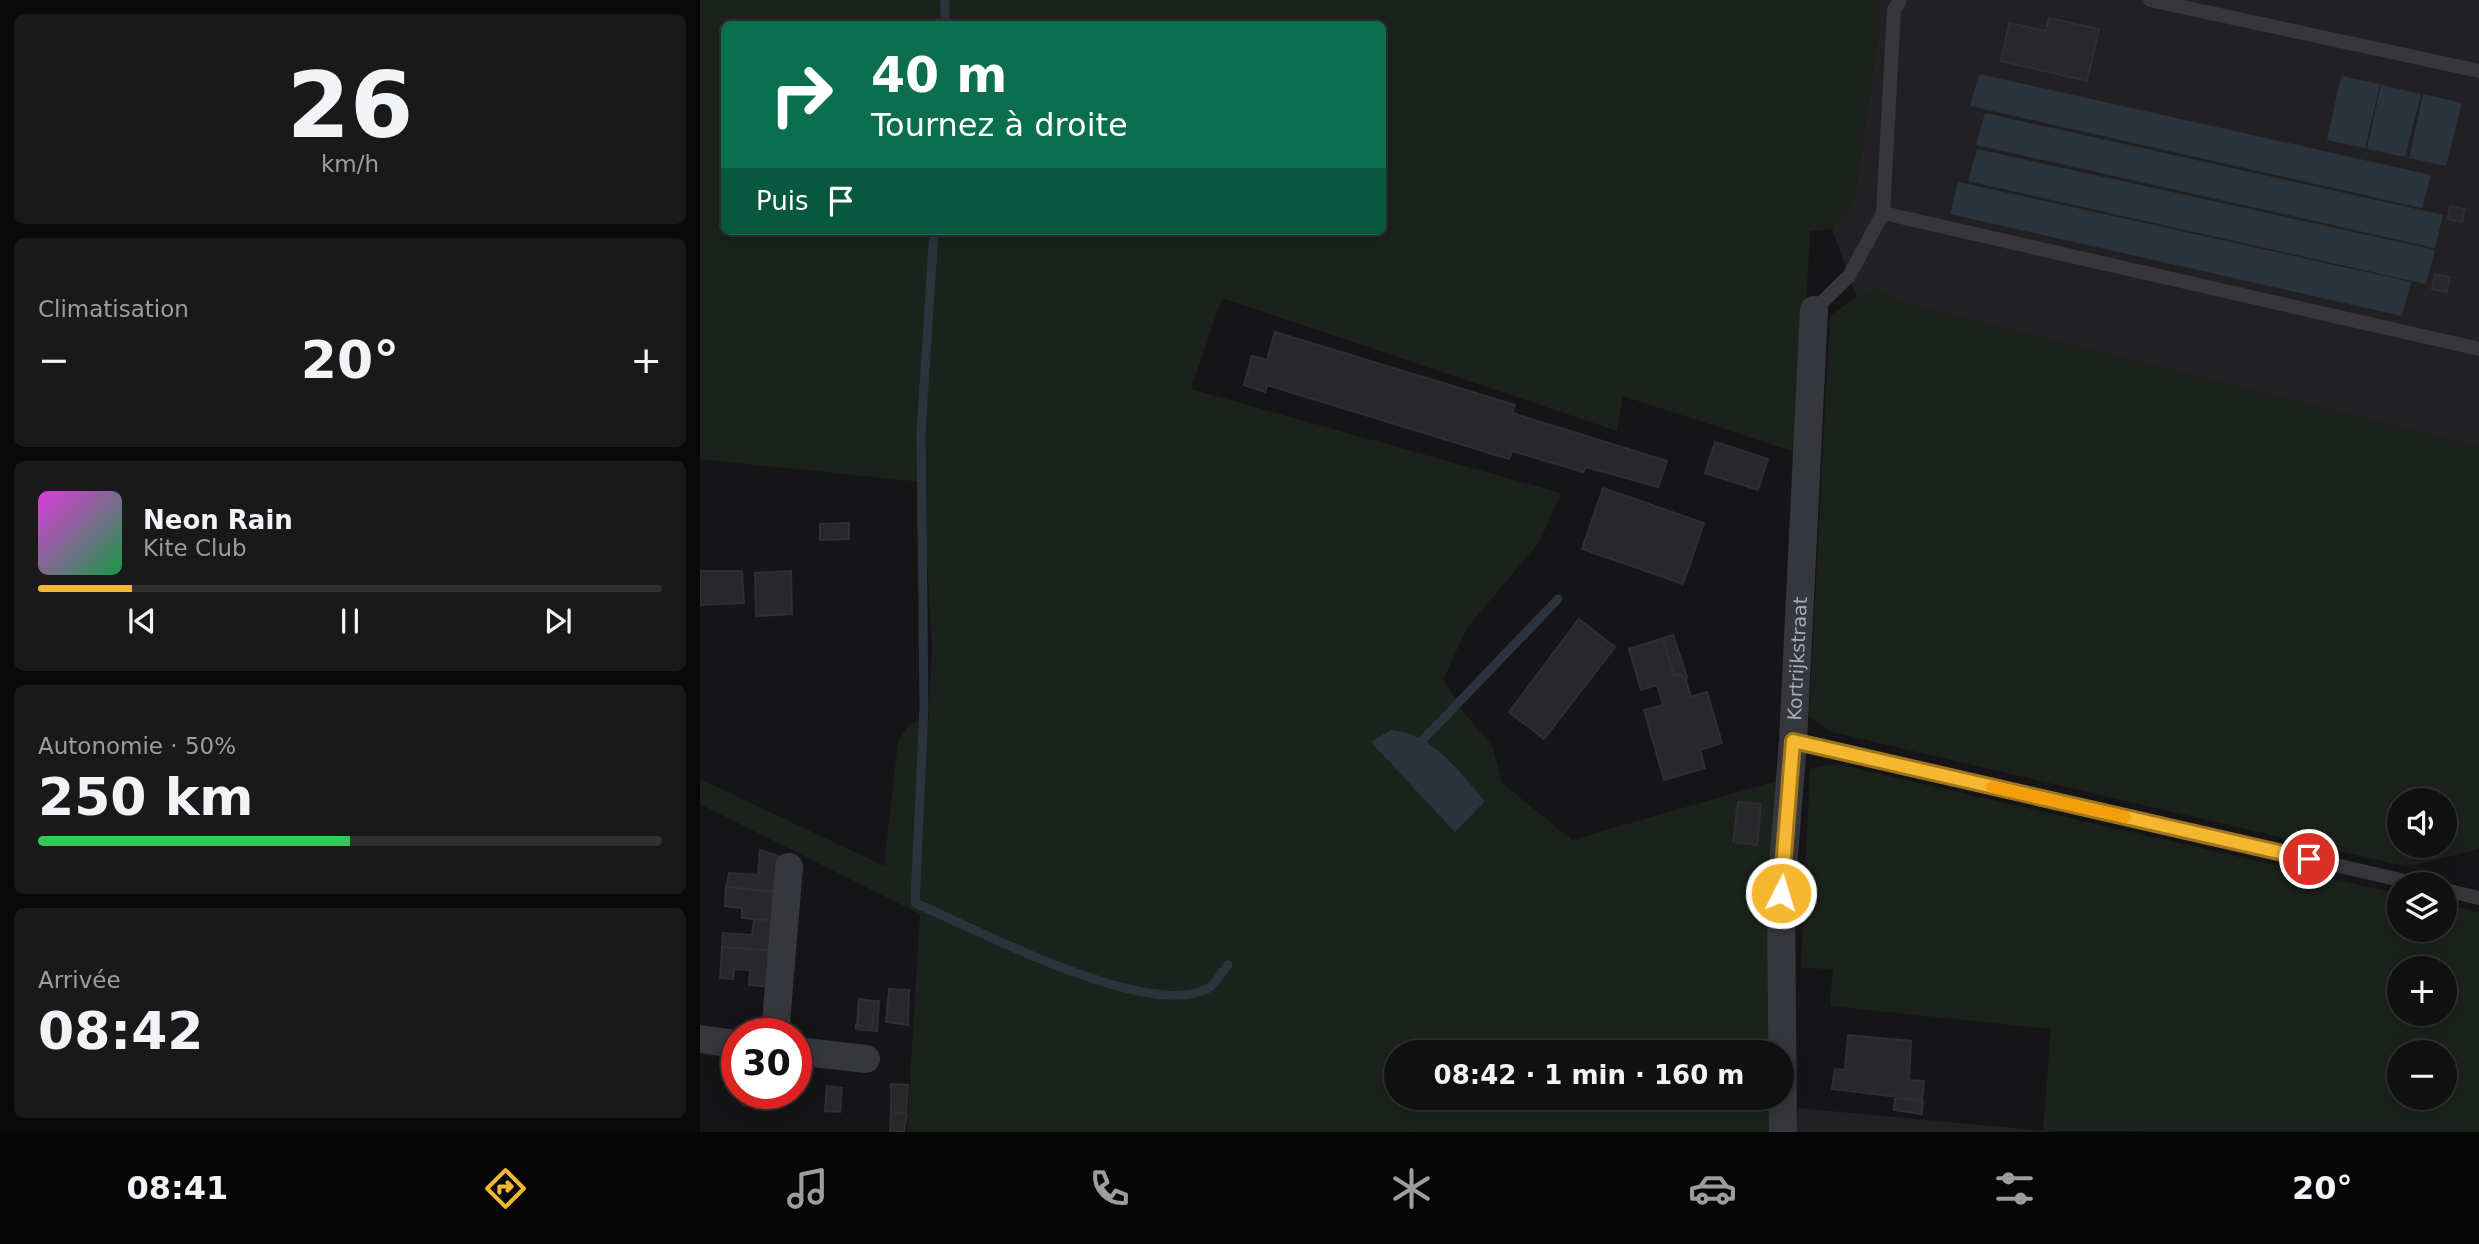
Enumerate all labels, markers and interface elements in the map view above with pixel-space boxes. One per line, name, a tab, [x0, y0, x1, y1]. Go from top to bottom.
text: 40 m	[871, 47, 1007, 104]
icon: right	[756, 49, 847, 140]
text: 26	[287, 53, 413, 158]
text: Tournez à droite	[871, 106, 1128, 144]
text: km/h	[321, 151, 379, 177]
icon: arrive	[822, 182, 860, 220]
text: Puis	[756, 186, 808, 216]
text: Climatisation	[38, 296, 189, 322]
text: 20°	[301, 330, 399, 390]
text: −	[38, 338, 70, 382]
text: +	[630, 338, 662, 382]
text: Neon Rain	[143, 505, 293, 535]
text: Kite Club	[143, 535, 247, 561]
street label: Kortrijkstraat	[1783, 596, 1811, 721]
icon: previous	[123, 602, 161, 640]
icon: pause	[331, 602, 369, 640]
icon: next	[539, 602, 577, 640]
text: Autonomie · 50%	[38, 733, 236, 759]
text: 250 km	[38, 767, 253, 827]
map controls	[2387, 788, 2457, 1110]
button: sound	[2387, 788, 2457, 858]
pin	[2279, 829, 2339, 889]
icon: arrive	[2290, 840, 2328, 878]
position arrow	[1744, 856, 1818, 930]
button: layers	[2387, 872, 2457, 942]
button: +	[2387, 956, 2457, 1026]
text: Arrivée	[38, 967, 121, 993]
text: 08:42	[38, 1001, 204, 1061]
speed limit sign: 30	[721, 1018, 812, 1109]
button: −	[2387, 1040, 2457, 1110]
text: 08:42 · 1 min · 160 m	[1434, 1060, 1744, 1090]
icon: directions	[481, 1164, 530, 1213]
icon: music	[783, 1164, 832, 1213]
icon: phone	[1085, 1164, 1134, 1213]
icon: climate	[1387, 1164, 1436, 1213]
icon: car	[1688, 1164, 1737, 1213]
icon: filters	[1990, 1164, 2039, 1213]
text: 08:41	[126, 1169, 228, 1207]
text: 20°	[2292, 1169, 2352, 1207]

